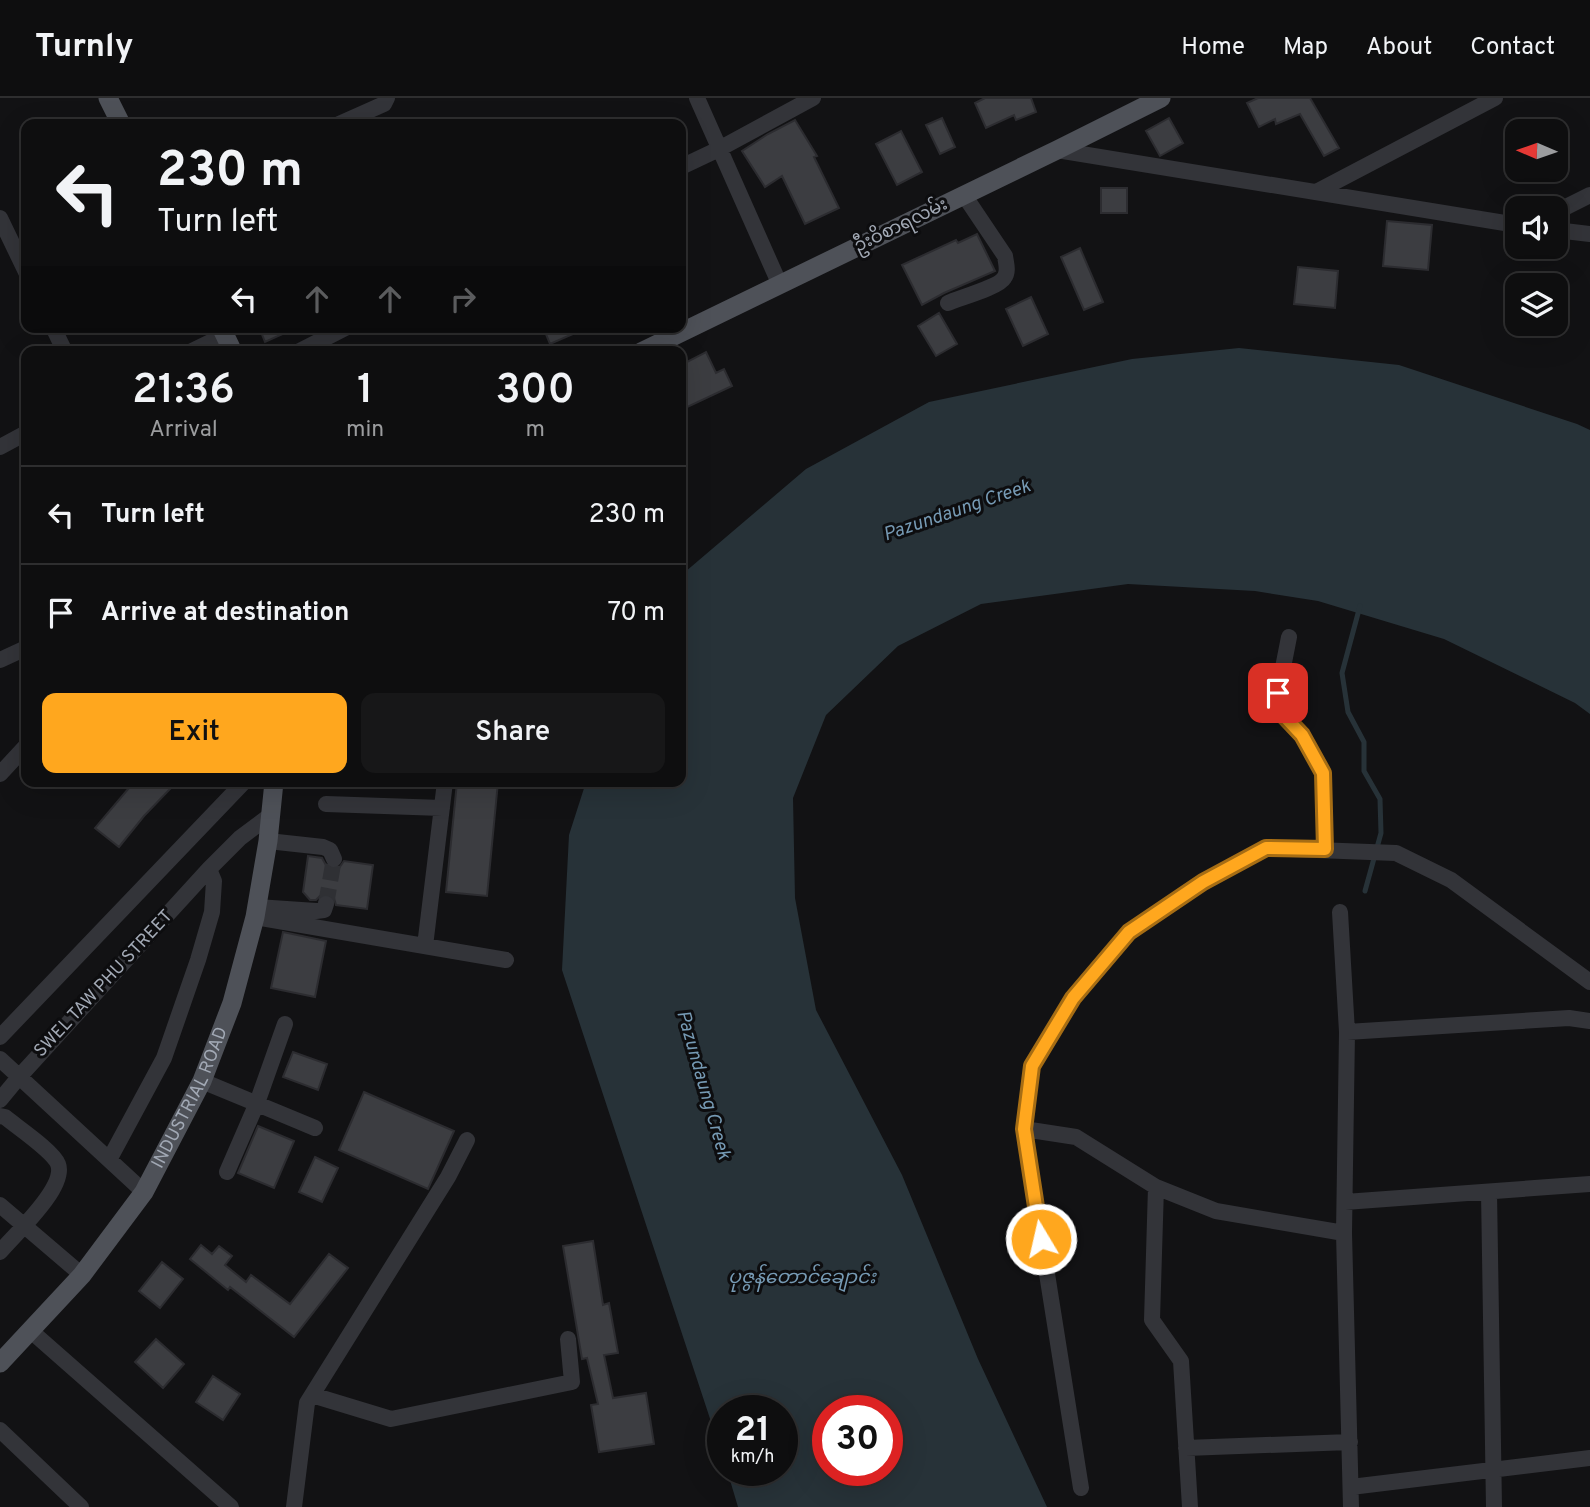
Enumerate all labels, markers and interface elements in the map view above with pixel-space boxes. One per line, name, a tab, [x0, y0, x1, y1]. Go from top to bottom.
text: Turnly	[35, 27, 133, 69]
text: Home	[1181, 33, 1245, 63]
text: Map	[1283, 33, 1328, 63]
text: About	[1366, 33, 1432, 63]
text: Contact	[1470, 33, 1555, 63]
north arrow	[1505, 119, 1568, 182]
map controls	[1505, 119, 1568, 336]
text: 230 m	[157, 142, 303, 204]
icon: left	[42, 147, 133, 238]
street label: ဦးဝိစာရလမ်း	[849, 190, 953, 260]
button: sound	[1505, 196, 1568, 259]
text: Turn left	[157, 203, 278, 243]
button: layers	[1505, 273, 1568, 336]
icon: left	[225, 280, 263, 318]
icon: ahead	[298, 280, 336, 318]
icon: ahead	[371, 280, 409, 318]
icon: right	[444, 280, 482, 318]
text: 21:36	[132, 365, 235, 418]
text: 1	[357, 365, 373, 418]
text: 300	[495, 365, 575, 418]
text: Arrival	[149, 416, 218, 445]
text: min	[346, 416, 384, 445]
text: m	[525, 416, 545, 445]
water label: Pazundaung Creek	[880, 474, 1034, 547]
icon: left	[42, 496, 80, 534]
text: Turn left	[101, 499, 205, 532]
text: 230 m	[589, 499, 665, 532]
icon: arrive	[42, 594, 80, 632]
text: Arrive at destination	[101, 597, 349, 630]
text: 70 m	[607, 597, 665, 630]
pin	[1248, 663, 1308, 723]
icon: arrive	[1259, 674, 1297, 712]
button: Exit	[42, 693, 347, 773]
button: Share	[361, 693, 665, 773]
street label: SWEL TAW PHU STREET	[30, 905, 178, 1063]
water label: Pazundaung Creek	[670, 1008, 736, 1163]
street label: INDUSTRIAL ROAD	[147, 1024, 233, 1173]
position arrow	[1004, 1202, 1078, 1276]
water label: ပုဇွန်တောင်ချောင်း	[728, 1263, 877, 1292]
speed limit sign: 30	[812, 1395, 903, 1486]
text: 21	[735, 1409, 770, 1453]
text: km/h	[731, 1446, 774, 1469]

